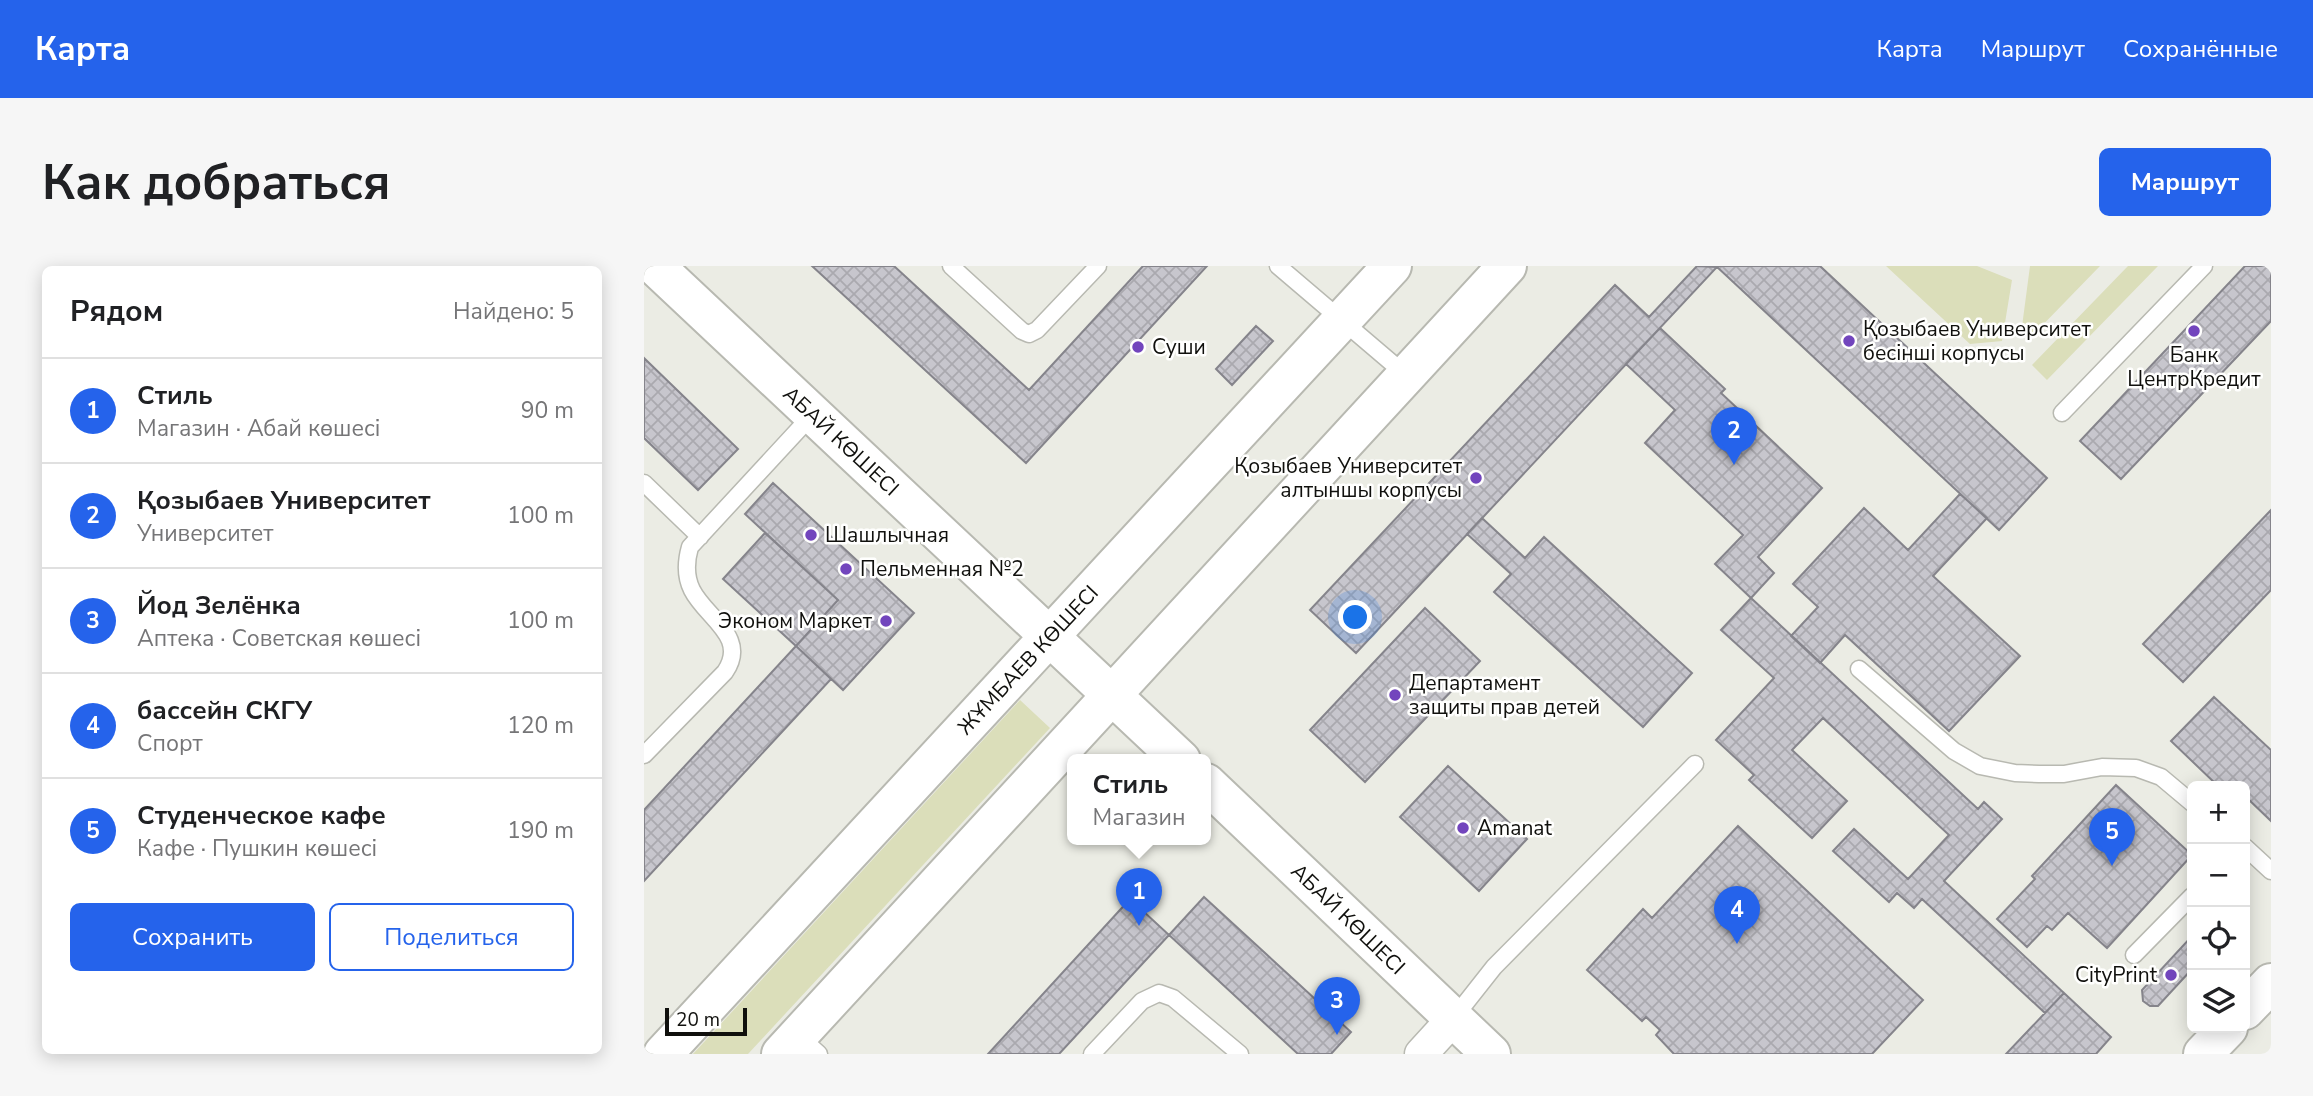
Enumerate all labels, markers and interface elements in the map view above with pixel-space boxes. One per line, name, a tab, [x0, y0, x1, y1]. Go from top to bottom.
text: Карта	[35, 27, 130, 72]
text: Карта	[1877, 33, 1943, 65]
text: Маршрут	[1981, 33, 2085, 65]
text: Сохранённые	[2123, 33, 2278, 65]
button: Маршрут	[2099, 148, 2271, 216]
text: Как добраться	[42, 149, 390, 216]
text: Рядом	[70, 291, 163, 332]
text: Найдено: 5	[453, 296, 574, 327]
place label: Қозыбаев Университет бесінші корпусы	[1863, 315, 2091, 367]
marker: Банк ЦентрКредит	[2186, 323, 2202, 339]
place label: Суши	[1152, 333, 1206, 361]
marker: Қозыбаев Университет бесінші корпусы	[1841, 333, 1857, 349]
marker: Суши	[1130, 339, 1146, 355]
place label: Банк ЦентрКредит	[2127, 341, 2261, 393]
text: Стиль	[137, 378, 213, 413]
street label: АБАЙ КӨШЕСІ	[777, 380, 905, 502]
text: 1	[86, 395, 100, 426]
text: 90 m	[521, 395, 574, 426]
pin: 2	[1711, 407, 1757, 465]
text: Магазин · Абай көшесі	[137, 413, 380, 444]
place label: Қозыбаев Университет алтыншы корпусы	[1234, 452, 1463, 504]
marker: Қозыбаев Университет алтыншы корпусы	[1468, 470, 1484, 486]
text: Қозыбаев Университет	[137, 483, 431, 518]
text: 2	[86, 500, 100, 531]
text: 100 m	[507, 500, 574, 531]
text: Университет	[137, 518, 273, 549]
place label: Шашлычная	[825, 521, 949, 549]
marker: Шашлычная	[803, 527, 819, 543]
place label: Пельменная №2	[860, 555, 1024, 583]
marker: Пельменная №2	[838, 561, 854, 577]
street label: ЖҰМБАЕВ КӨШЕСІ	[951, 579, 1105, 741]
text: Йод Зелёнка	[137, 588, 301, 623]
your location	[1338, 600, 1372, 634]
text: 3	[86, 605, 100, 636]
text: 100 m	[507, 605, 574, 636]
place label: Эконом Маркет	[718, 607, 873, 635]
marker: Эконом Маркет	[878, 613, 894, 629]
text: Аптека · Советская көшесі	[137, 623, 421, 654]
place label: Департамент защиты прав детей	[1409, 669, 1600, 721]
marker: Департамент защиты прав детей	[1387, 687, 1403, 703]
text: бассейн СКГУ	[137, 693, 312, 728]
text: 4	[86, 710, 100, 741]
text: 120 m	[507, 710, 574, 741]
text: Спорт	[137, 728, 203, 759]
popup	[1067, 754, 1211, 845]
text: Стиль	[1093, 767, 1168, 802]
map controls	[2187, 781, 2250, 1033]
button: +	[2187, 781, 2250, 844]
text: Студенческое кафе	[137, 798, 386, 833]
text: Магазин	[1093, 802, 1185, 833]
pin: 5	[2089, 808, 2135, 866]
place label: Amanat	[1477, 814, 1552, 842]
text: 5	[86, 815, 100, 846]
text: 190 m	[507, 815, 574, 846]
marker: Amanat	[1455, 820, 1471, 836]
text: Кафе · Пушкин көшесі	[137, 833, 377, 864]
button: −	[2187, 844, 2250, 907]
street label: АБАЙ КӨШЕСІ	[1285, 857, 1411, 981]
pin: 1	[1116, 868, 1162, 926]
pin: 4	[1714, 886, 1760, 944]
button: Сохранить	[70, 903, 315, 971]
button: Поделиться	[329, 903, 574, 971]
button: locate	[2187, 907, 2250, 970]
place label: CityPrint	[2075, 961, 2158, 989]
marker: CityPrint	[2163, 967, 2179, 983]
button: layers	[2187, 970, 2250, 1033]
pin: 3	[1314, 977, 1360, 1035]
scale bar	[665, 1005, 747, 1037]
text: 20 m	[676, 1007, 720, 1033]

